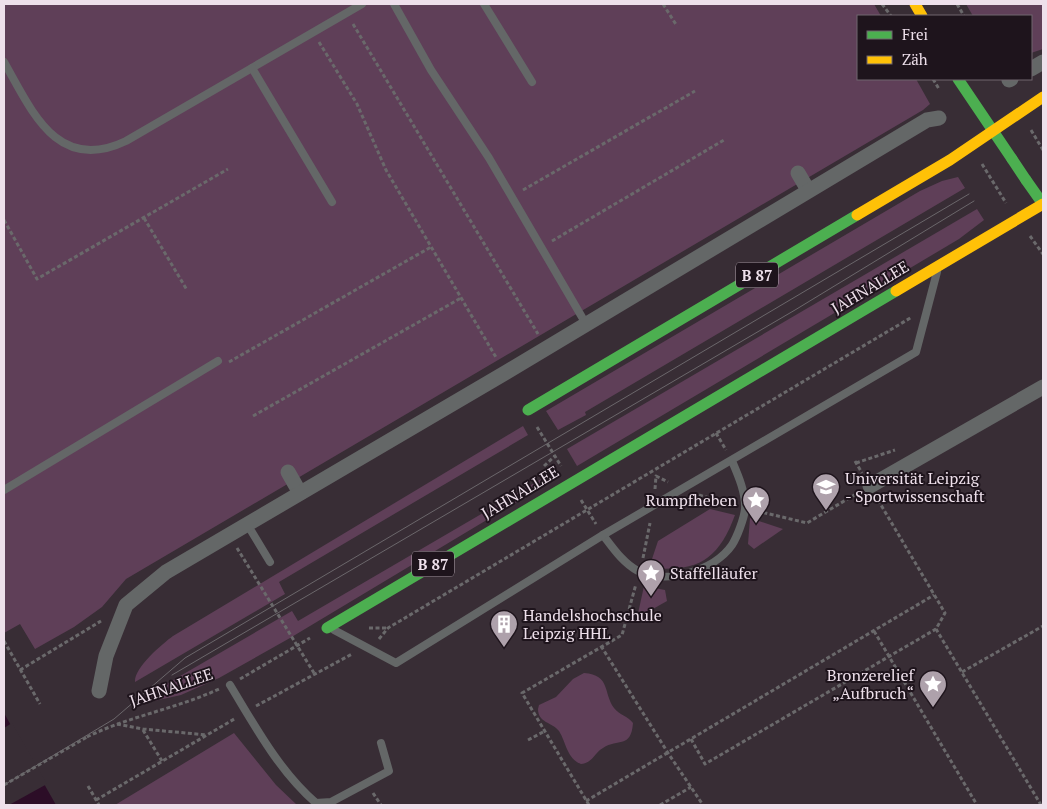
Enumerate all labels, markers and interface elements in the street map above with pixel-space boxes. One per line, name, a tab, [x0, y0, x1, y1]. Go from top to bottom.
legend	[857, 15, 1032, 80]
text: Frei	[902, 24, 928, 44]
text: Zäh	[902, 49, 928, 69]
street label: JAHNALLEE	[827, 255, 913, 319]
road number: B 87	[736, 262, 778, 288]
street label: JAHNALLEE	[477, 460, 563, 524]
place label: Universität Leipzig - Sportwissenschaft	[845, 467, 985, 507]
school or university icon: Universität Leipzig - Sportwissenschaft	[811, 472, 841, 511]
place icon: Rumpfheben	[741, 485, 771, 524]
place label: Rumpfheben	[646, 489, 737, 511]
road number: B 87	[412, 552, 454, 576]
place icon: Staffelläufer	[636, 558, 666, 597]
place label: Staffelläufer	[670, 562, 758, 584]
place label: Handelshochschule Leipzig HHL	[523, 604, 662, 644]
building icon: Handelshochschule Leipzig HHL	[489, 609, 519, 648]
street label: JAHNALLEE	[126, 662, 216, 712]
place label: Bronzerelief „Aufbruch“	[827, 664, 916, 704]
place icon: Bronzerelief „Aufbruch“	[918, 669, 948, 708]

